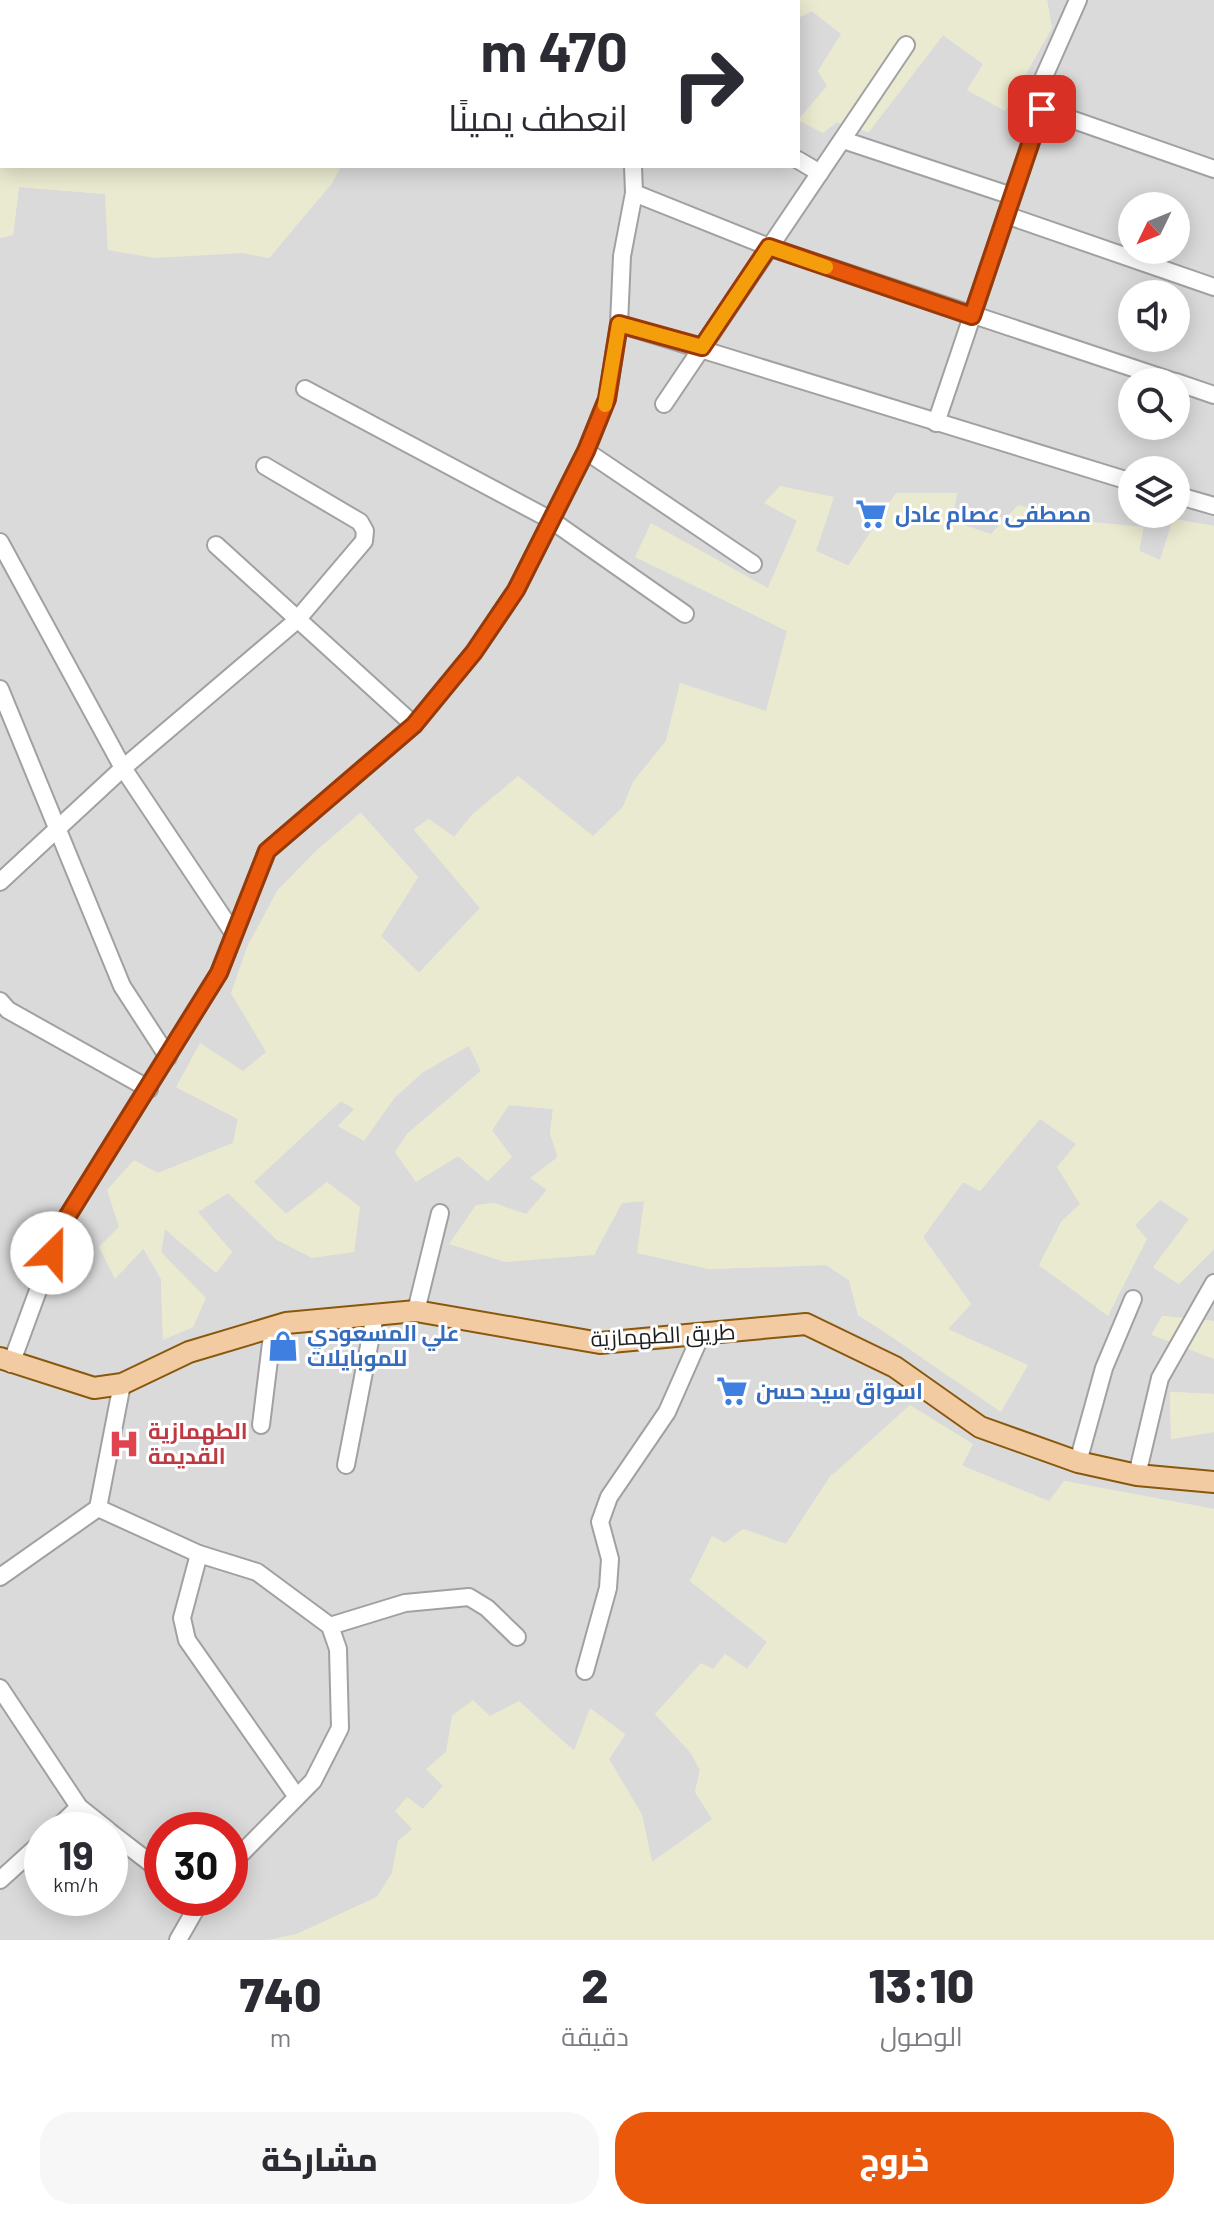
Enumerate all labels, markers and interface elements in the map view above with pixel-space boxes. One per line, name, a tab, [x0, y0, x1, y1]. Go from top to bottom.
text: 470 m	[480, 16, 628, 83]
icon: right	[656, 32, 760, 136]
pin	[1008, 75, 1076, 143]
icon: arrive	[1020, 87, 1064, 131]
text: انعطف يمينًا	[448, 95, 628, 138]
north arrow	[1118, 192, 1190, 264]
map controls	[1118, 192, 1190, 528]
button: sound	[1118, 280, 1190, 352]
button: search	[1118, 368, 1190, 440]
button: layers	[1118, 456, 1190, 528]
supermarket icon: مصطفى عصام عادل	[854, 497, 888, 531]
place label: مصطفى عصام عادل	[895, 500, 1091, 530]
position arrow	[10, 1211, 94, 1295]
street label: طريق الطهمازية	[590, 1317, 736, 1353]
place label: علي المسعودي للموبايلات	[307, 1319, 459, 1372]
shop icon: علي المسعودي للموبايلات	[266, 1329, 300, 1363]
supermarket icon: اسواق سيد حسن	[715, 1374, 749, 1408]
place label: اسواق سيد حسن	[756, 1377, 923, 1405]
place label: الطهمازية القديمة	[148, 1417, 248, 1469]
hospital icon: الطهمازية القديمة	[107, 1427, 141, 1461]
speed limit sign: 30	[144, 1812, 248, 1916]
text: 19	[58, 1830, 94, 1878]
text: km/h	[53, 1872, 99, 1896]
text: 2	[581, 1955, 609, 2013]
text: 13:10	[869, 1955, 974, 2013]
text: 740	[240, 1964, 321, 2022]
text: دقيقة	[561, 2020, 629, 2051]
text: الوصول	[880, 2020, 963, 2051]
text: m	[270, 2021, 291, 2052]
button: مشاركة	[40, 2112, 599, 2204]
button: خروج	[615, 2112, 1174, 2204]

